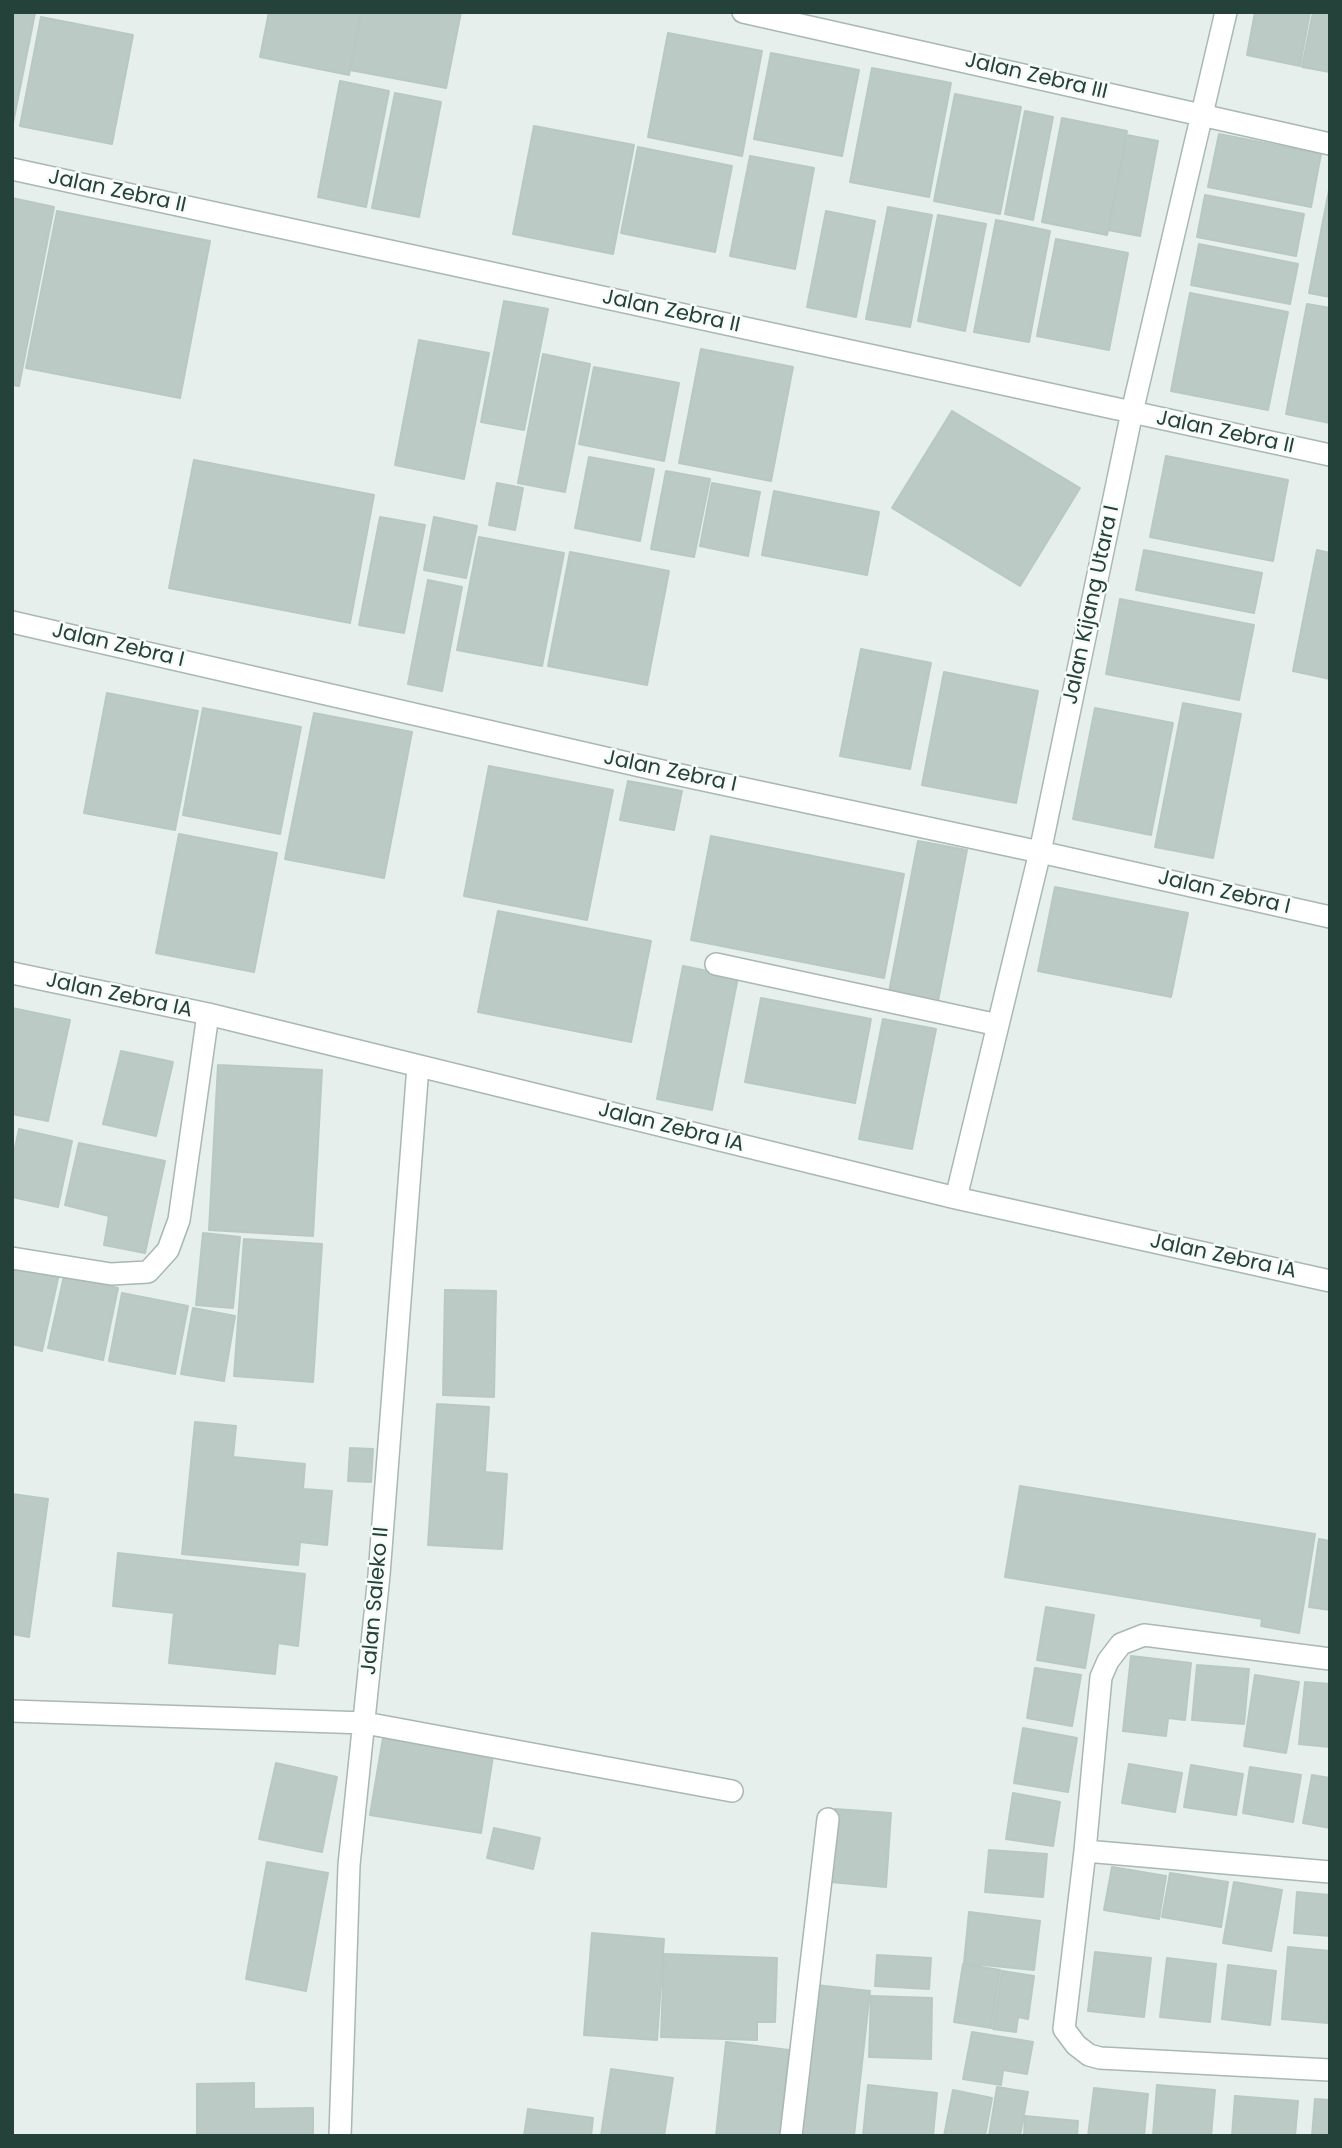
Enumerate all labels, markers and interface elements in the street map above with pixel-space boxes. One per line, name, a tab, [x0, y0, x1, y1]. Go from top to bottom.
street label: Jalan Zebra III	[962, 48, 1110, 106]
street label: Jalan Zebra II	[46, 165, 188, 219]
street label: Jalan Zebra II	[600, 285, 742, 339]
street label: Jalan Zebra II	[1154, 406, 1296, 460]
street label: Jalan Kijang Utara I	[1059, 503, 1125, 707]
street label: Jalan Zebra I	[49, 619, 187, 673]
street label: Jalan Zebra I	[601, 746, 739, 798]
street label: Jalan Zebra I	[1155, 866, 1293, 920]
street label: Jalan Zebra IA	[43, 968, 195, 1024]
street label: Jalan Zebra IA	[596, 1098, 746, 1158]
street label: Jalan Zebra IA	[1147, 1229, 1299, 1285]
street label: Jalan Saleko II	[357, 1526, 395, 1676]

